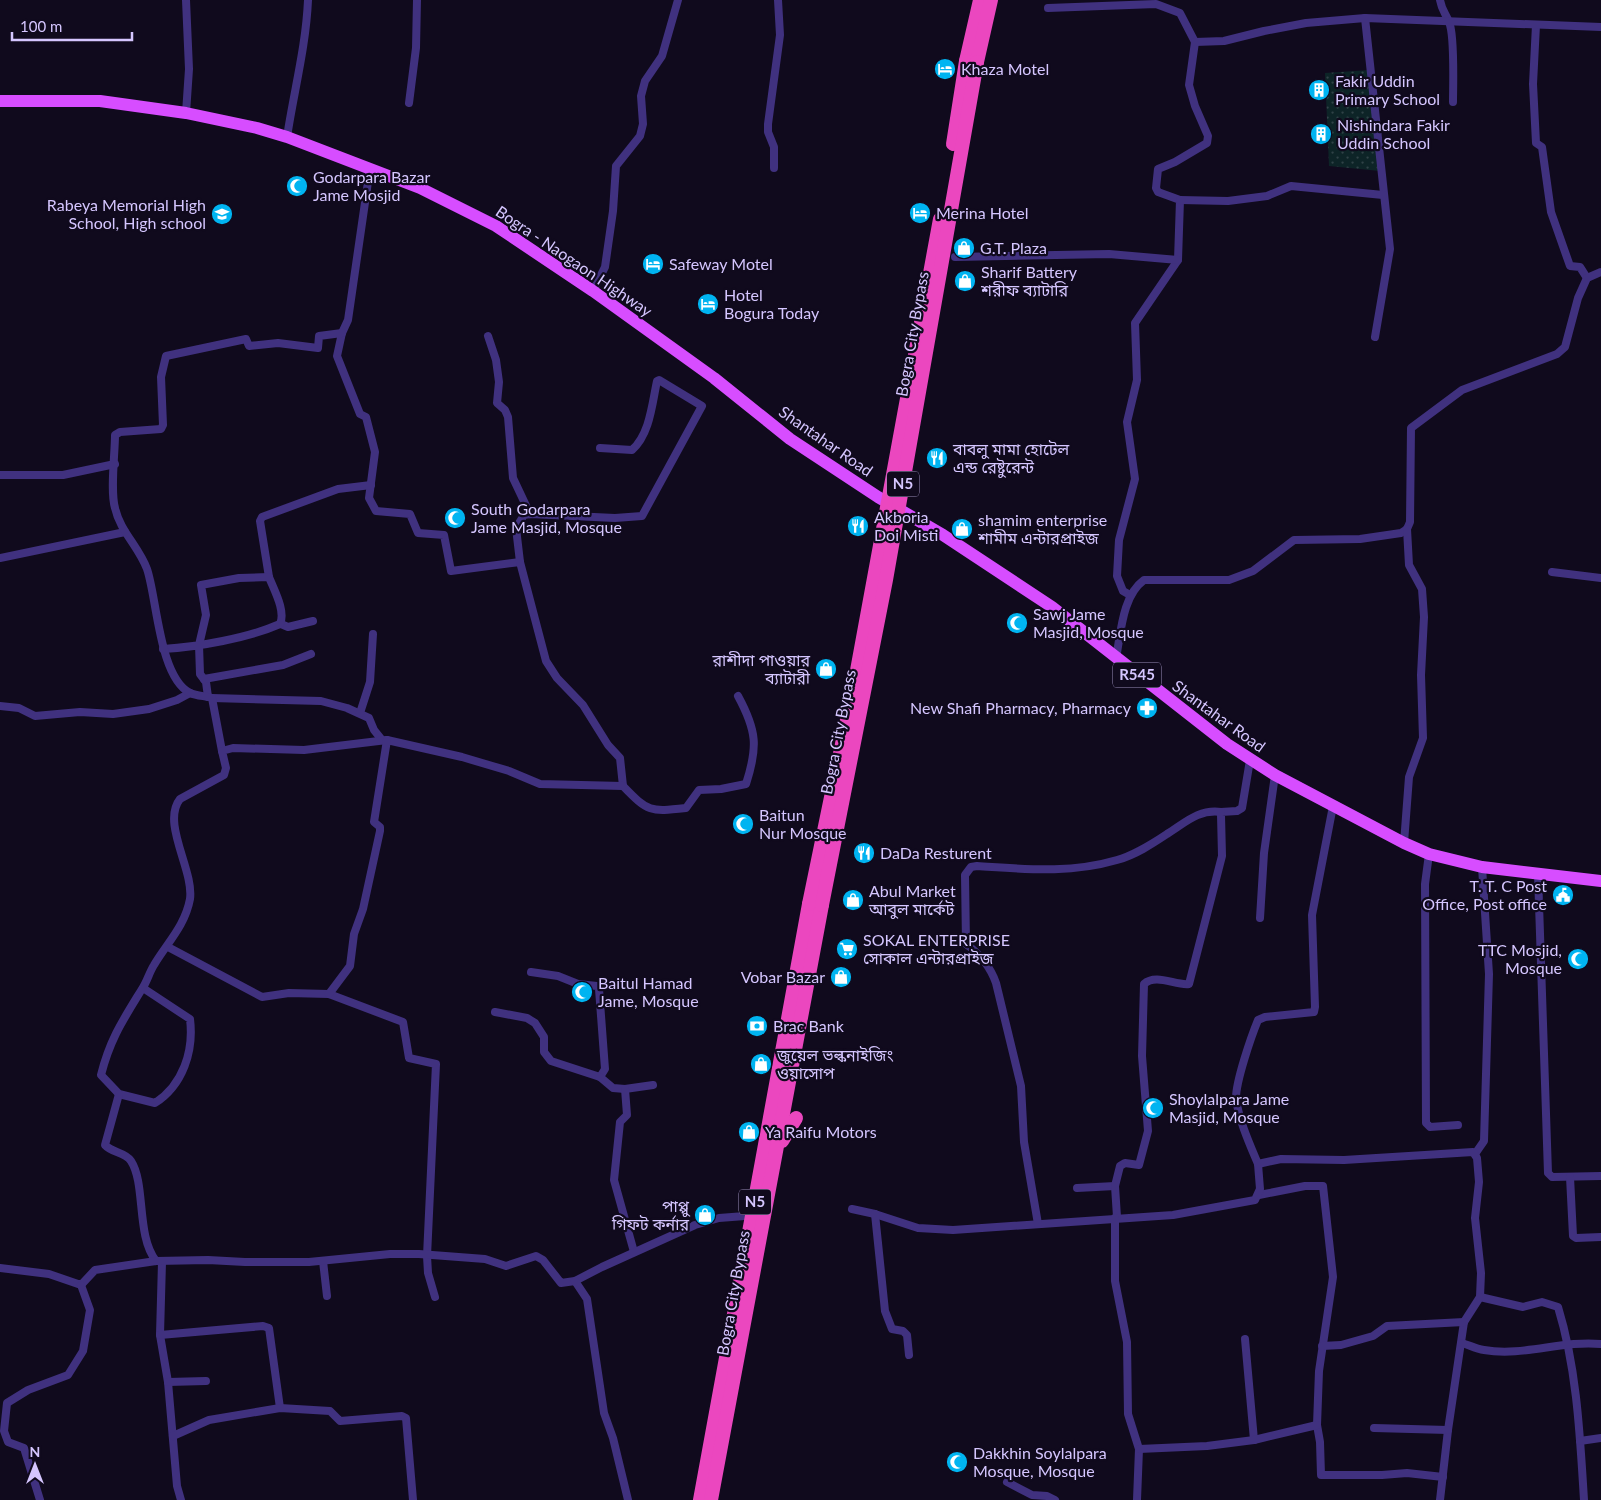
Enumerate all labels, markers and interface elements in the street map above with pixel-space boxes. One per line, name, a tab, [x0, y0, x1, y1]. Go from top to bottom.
scale bar	[12, 10, 132, 42]
text: 100 m	[20, 17, 62, 35]
hotel icon: Khaza Motel	[933, 57, 957, 81]
place label: Khaza Motel	[961, 59, 1049, 78]
place label: Fakir Uddin Primary School	[1335, 71, 1440, 108]
building icon: Fakir Uddin Primary School	[1307, 78, 1331, 102]
place label: Nishindara Fakir Uddin School	[1337, 115, 1450, 152]
building icon: Nishindara Fakir Uddin School	[1309, 122, 1333, 146]
place label: Godarpara Bazar Jame Mosjid	[313, 167, 430, 204]
mosque icon: Godarpara Bazar Jame Mosjid	[285, 174, 309, 198]
place label: Rabeya Memorial High School, High school	[47, 195, 206, 232]
street label: Bogra - Naogaon Highway	[493, 201, 657, 320]
hotel icon: Merina Hotel	[908, 201, 932, 225]
school or university icon: Rabeya Memorial High School, High school	[210, 202, 234, 226]
place label: Merina Hotel	[936, 203, 1029, 222]
shop icon: G.T. Plaza	[952, 236, 976, 260]
place label: G.T. Plaza	[980, 238, 1047, 257]
hotel icon: Safeway Motel	[641, 252, 665, 276]
place label: Safeway Motel	[669, 254, 773, 273]
place label: Sharif Battery শরীফ ব্যাটারি	[980, 262, 1078, 299]
shop icon: Sharif Battery শরীফ ব্যাটারি	[953, 269, 977, 293]
street label: Bogra City Bypass	[891, 270, 932, 398]
place label: Hotel Bogura Today	[724, 285, 820, 322]
hotel icon: Hotel Bogura Today	[696, 292, 720, 316]
street label: Shantahar Road	[776, 401, 877, 480]
place label: বাবলু মামা হোটেল এন্ড রেষ্টুরেন্ট	[952, 439, 1069, 478]
restaurant icon: বাবলু মামা হোটেল এন্ড রেষ্টুরেন্ট	[925, 446, 949, 470]
road number: N5	[887, 472, 919, 496]
place label: South Godarpara Jame Masjid, Mosque	[471, 499, 622, 536]
mosque icon: South Godarpara Jame Masjid, Mosque	[443, 506, 467, 530]
place label: Akboria Doi Misti	[874, 507, 938, 544]
place label: shamim enterprise শামীম এন্টারপ্রাইজ	[977, 510, 1107, 547]
restaurant icon: Akboria Doi Misti	[846, 514, 870, 538]
shop icon: shamim enterprise শামীম এন্টারপ্রাইজ	[950, 517, 974, 541]
place label: Sawj Jame Masjid, Mosque	[1033, 604, 1144, 641]
mosque icon: Sawj Jame Masjid, Mosque	[1005, 611, 1029, 635]
place label: রাশীদা পাওয়ার ব্যাটারী	[712, 650, 811, 687]
shop icon: রাশীদা পাওয়ার ব্যাটারী	[814, 657, 838, 681]
road number: R545	[1113, 662, 1161, 688]
street label: Bogra City Bypass	[816, 668, 859, 796]
street label: Shantahar Road	[1169, 676, 1269, 756]
pharmacy icon: New Shafi Pharmacy, Pharmacy	[1135, 696, 1159, 720]
place label: New Shafi Pharmacy, Pharmacy	[910, 698, 1132, 717]
place label: Baitun Nur Mosque	[759, 805, 847, 842]
mosque icon: Baitun Nur Mosque	[731, 812, 755, 836]
restaurant icon: DaDa Resturent	[852, 841, 876, 865]
place label: DaDa Resturent	[880, 843, 992, 862]
place label: T. T. C Post Office, Post office	[1422, 876, 1547, 913]
place label: Abul Market আবুল মার্কেট	[868, 881, 956, 919]
public building icon: T. T. C Post Office, Post office	[1551, 883, 1575, 907]
shop icon: Abul Market আবুল মার্কেট	[841, 888, 865, 912]
place label: SOKAL ENTERPRISE সোকাল এন্টারপ্রাইজ	[863, 930, 1010, 967]
supermarket icon: SOKAL ENTERPRISE সোকাল এন্টারপ্রাইজ	[835, 937, 859, 961]
place label: TTC Mosjid, Mosque	[1478, 940, 1562, 977]
mosque icon: TTC Mosjid, Mosque	[1566, 947, 1590, 971]
shop icon: Vobar Bazar	[829, 965, 853, 989]
place label: Vobar Bazar	[741, 967, 825, 986]
place label: Baitul Hamad Jame, Mosque	[598, 973, 699, 1010]
mosque icon: Baitul Hamad Jame, Mosque	[570, 980, 594, 1004]
bank icon: Brac Bank	[745, 1014, 769, 1038]
place label: Brac Bank	[773, 1016, 845, 1035]
place label: জুয়েল ভল্কনাইজিং ওয়াসোপ	[776, 1045, 894, 1082]
shop icon: জুয়েল ভল্কনাইজিং ওয়াসোপ	[749, 1052, 773, 1076]
place label: Shoylalpara Jame Masjid, Mosque	[1169, 1089, 1289, 1126]
mosque icon: Shoylalpara Jame Masjid, Mosque	[1141, 1096, 1165, 1120]
shop icon: Ya Raifu Motors	[737, 1120, 761, 1144]
place label: Ya Raifu Motors	[765, 1122, 877, 1141]
road number: N5	[739, 1190, 771, 1214]
place label: পাপ্পু গিফট কর্নার	[611, 1196, 691, 1233]
shop icon: পাপ্পু গিফট কর্নার	[693, 1203, 717, 1227]
street label: Bogra City Bypass	[712, 1229, 753, 1357]
north arrow	[10, 1440, 60, 1490]
text: N	[30, 1443, 40, 1460]
place label: Dakkhin Soylalpara Mosque, Mosque	[973, 1443, 1107, 1480]
mosque icon: Dakkhin Soylalpara Mosque, Mosque	[945, 1450, 969, 1474]

